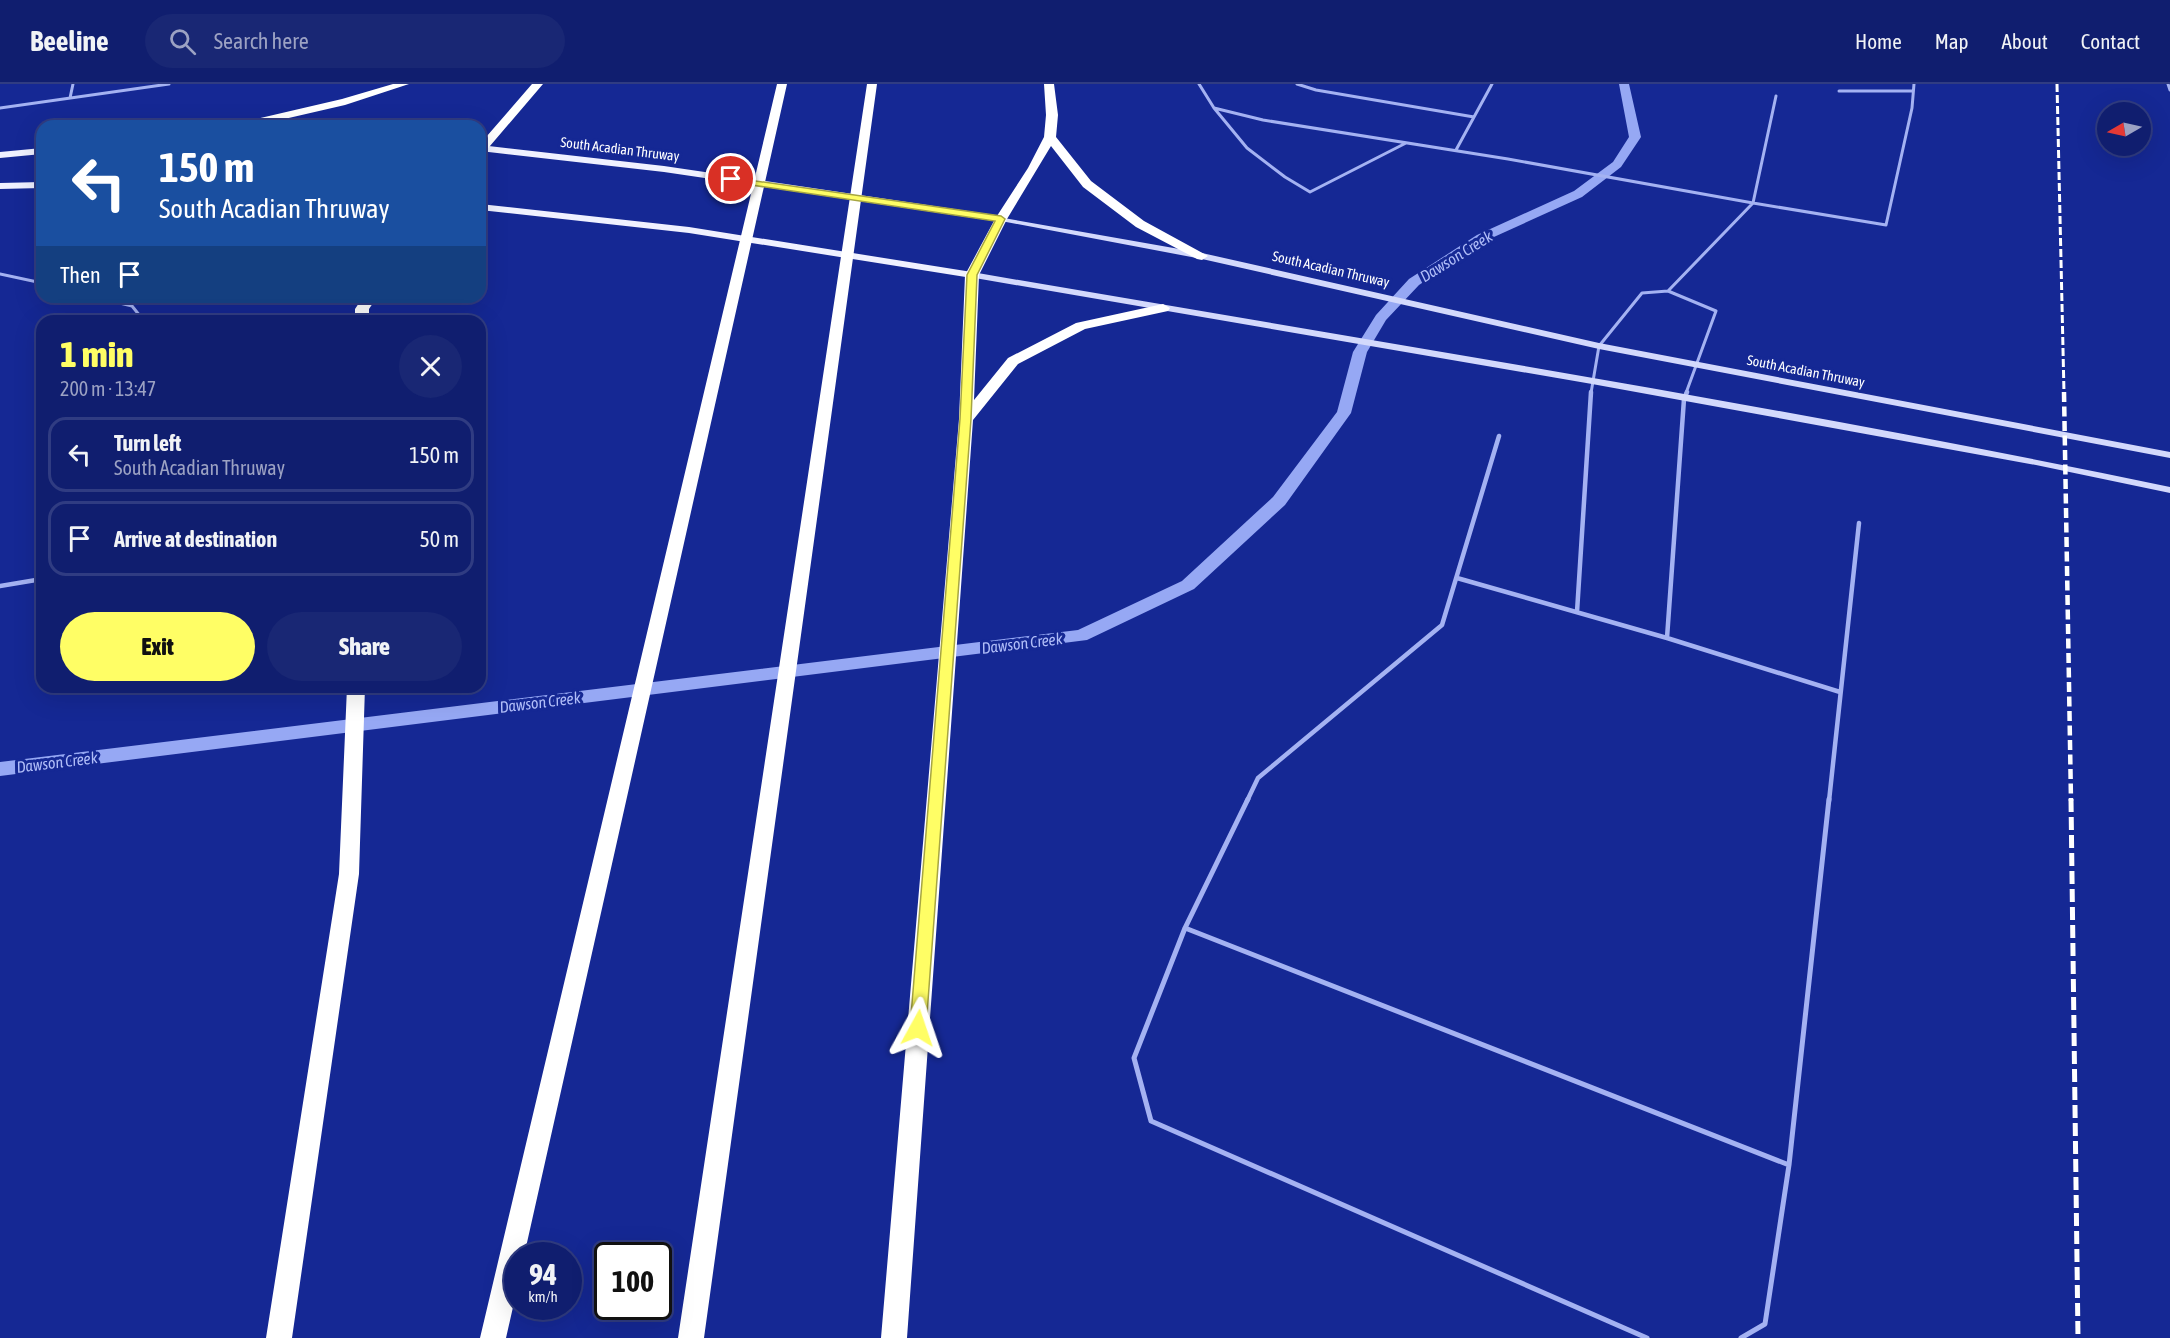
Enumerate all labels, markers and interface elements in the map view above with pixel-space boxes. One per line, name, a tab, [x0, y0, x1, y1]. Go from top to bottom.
search box	[145, 14, 565, 68]
text: Beeline	[30, 25, 109, 57]
icon: search	[166, 25, 199, 58]
text: Search here	[214, 28, 309, 54]
text: Home	[1855, 29, 1902, 53]
text: Map	[1935, 29, 1969, 53]
text: About	[2002, 29, 2048, 53]
text: Contact	[2081, 29, 2140, 53]
north arrow	[2097, 102, 2151, 156]
map controls	[2097, 102, 2151, 156]
street label: South Acadian Thruway	[560, 134, 681, 164]
text: 150 m	[159, 143, 254, 191]
icon: left	[60, 144, 138, 222]
pin	[705, 153, 756, 204]
icon: arrive	[714, 162, 747, 195]
text: South Acadian Thruway	[159, 193, 390, 224]
water label: Dawson Creek	[1417, 226, 1496, 285]
street label: South Acadian Thruway	[1271, 248, 1391, 290]
icon: arrive	[113, 258, 146, 291]
text: Then	[60, 262, 101, 288]
text: 1 min	[60, 333, 134, 375]
button: close	[399, 335, 462, 398]
street label: South Acadian Thruway	[1746, 352, 1866, 390]
text: 200 m · 13:47	[60, 377, 156, 400]
text: Turn left	[114, 430, 181, 456]
icon: left	[63, 438, 96, 471]
text: 150 m	[409, 442, 459, 468]
text: South Acadian Thruway	[114, 456, 285, 479]
icon: arrive	[63, 522, 96, 555]
text: Arrive at destination	[114, 526, 277, 552]
text: 50 m	[419, 526, 459, 552]
button: Exit	[60, 612, 255, 681]
button: Share	[267, 612, 462, 681]
water label: Dawson Creek	[980, 629, 1065, 657]
water label: Dawson Creek	[498, 688, 583, 716]
water label: Dawson Creek	[15, 748, 100, 776]
position arrow	[886, 996, 950, 1060]
speed limit sign: 100	[594, 1242, 672, 1320]
text: 94	[529, 1257, 557, 1291]
text: km/h	[528, 1288, 558, 1305]

